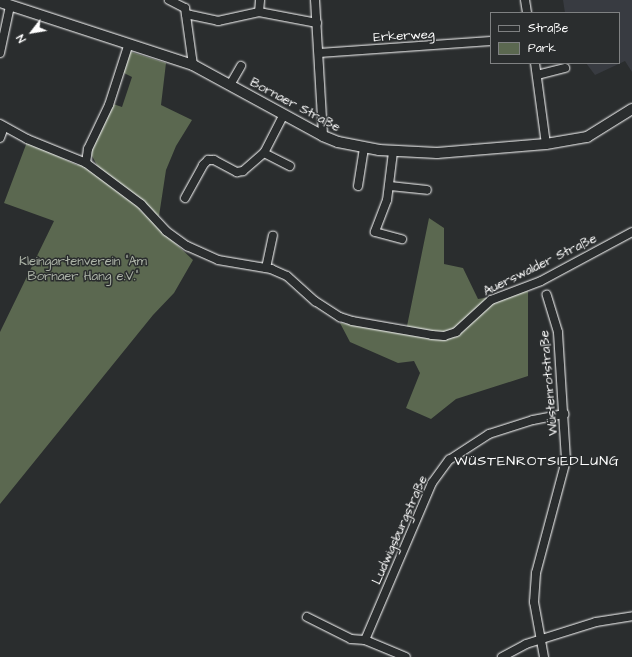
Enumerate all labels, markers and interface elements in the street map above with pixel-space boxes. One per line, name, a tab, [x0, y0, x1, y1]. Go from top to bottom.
north arrow	[12, 12, 52, 52]
legend	[490, 12, 620, 64]
text: Straße	[528, 20, 568, 37]
street label: Erkerweg	[373, 27, 435, 45]
text: N	[13, 32, 29, 45]
text: Park	[528, 40, 556, 57]
street label: Bornaer Straße	[247, 75, 343, 135]
street label: Auerswalder Straße	[481, 231, 599, 299]
park label: Kleingartenverein "Am Bornaer Hang e.V."	[19, 254, 147, 285]
street label: Wüstenrotstraße	[537, 330, 561, 436]
district label: WÜSTENROTSIEDLUNG	[454, 453, 620, 469]
street label: Ludwigsburgstraße	[369, 473, 431, 587]

